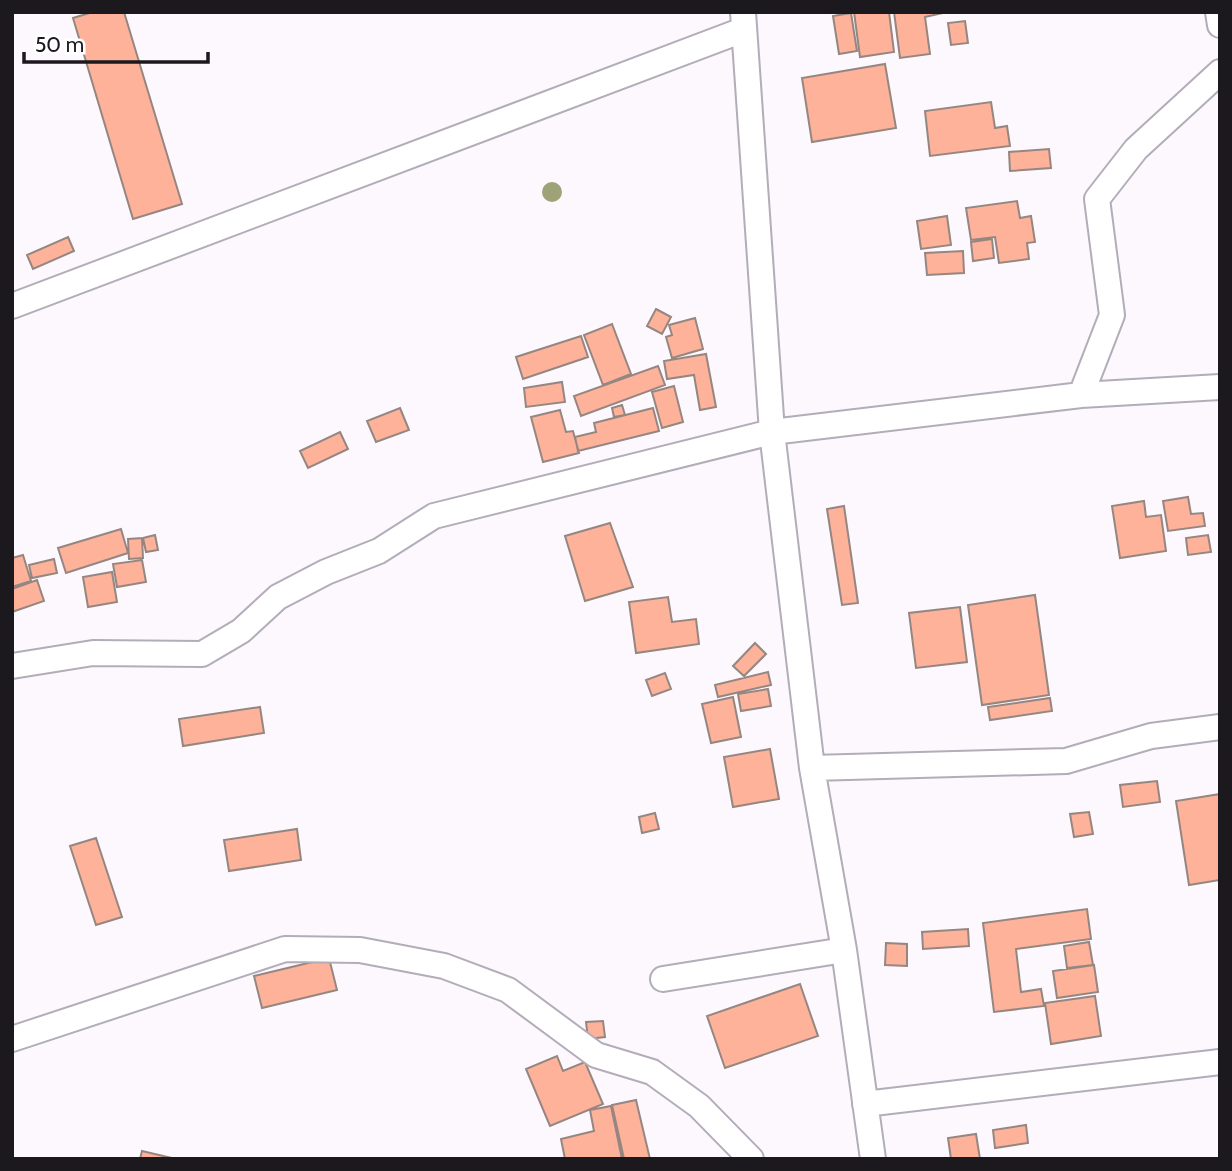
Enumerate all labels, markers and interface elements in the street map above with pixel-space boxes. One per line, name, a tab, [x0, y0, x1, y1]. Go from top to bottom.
scale bar	[24, 21, 208, 65]
text: 50 m	[35, 32, 84, 57]

